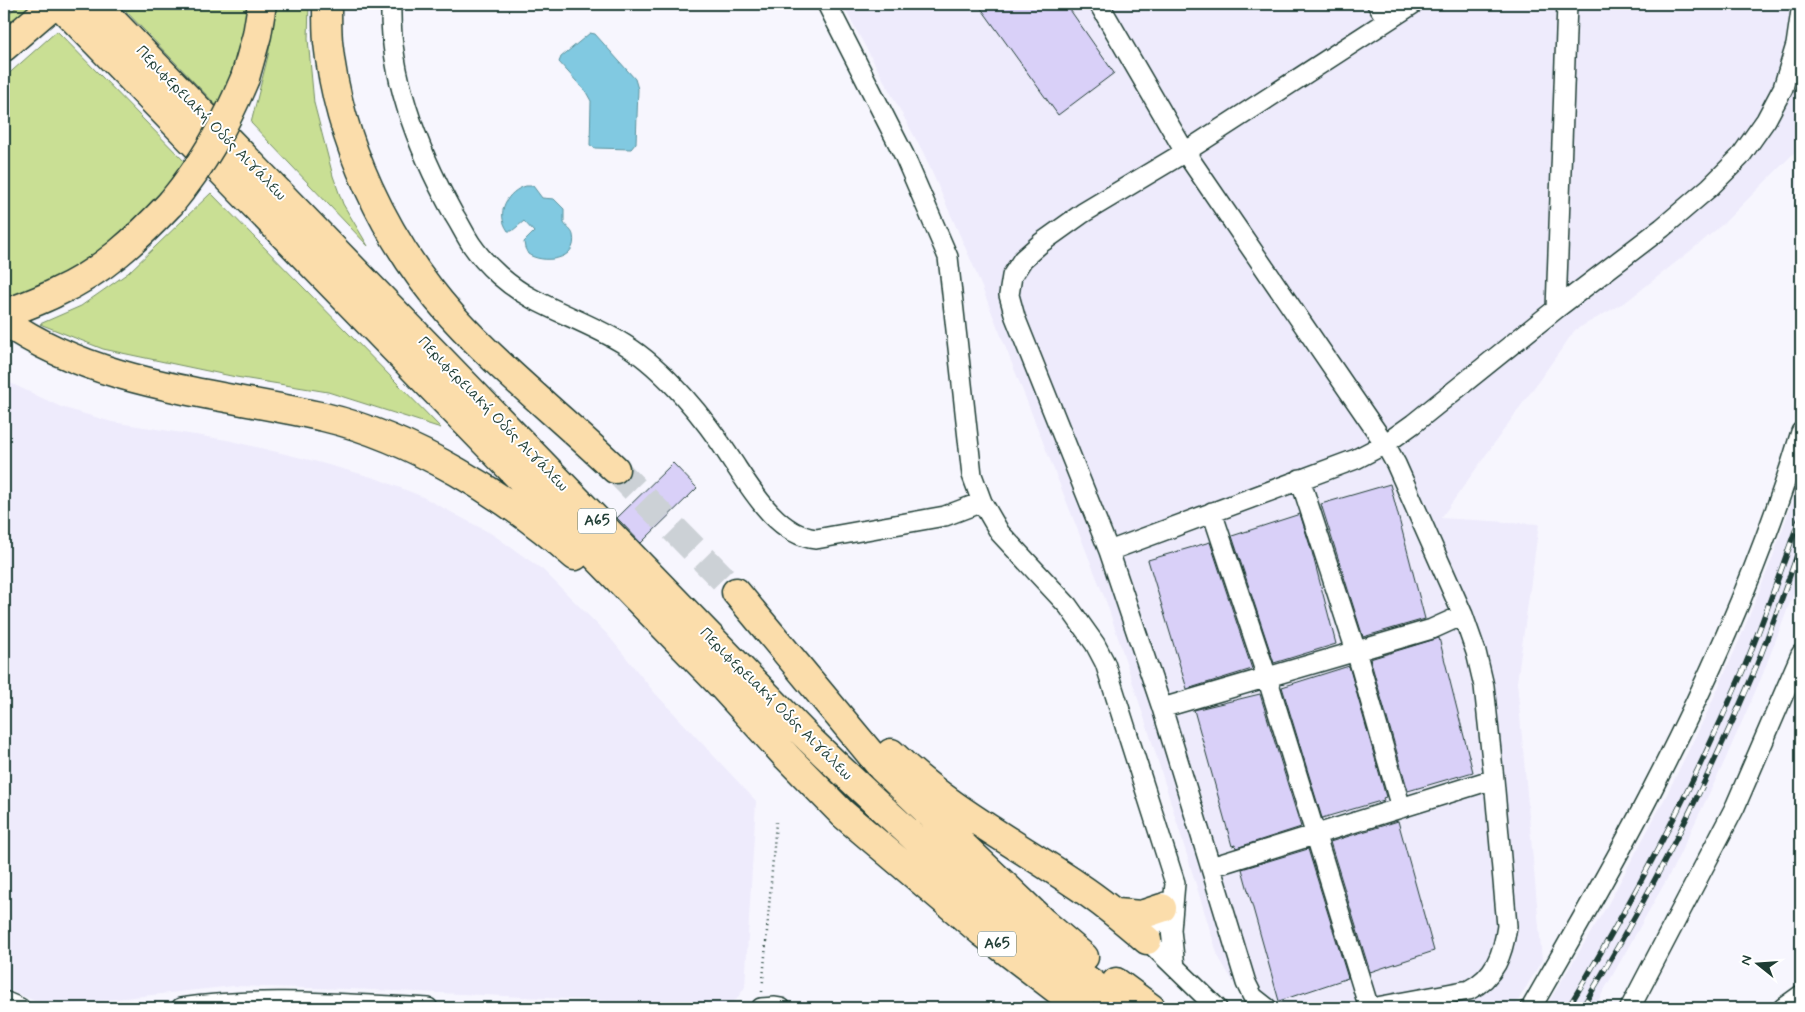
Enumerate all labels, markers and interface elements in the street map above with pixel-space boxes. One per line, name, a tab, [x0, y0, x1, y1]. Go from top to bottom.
street label: Περιφερειακή Οδός Αιγάλεω	[131, 41, 291, 205]
street label: Περιφερειακή Οδός Αιγάλεω	[413, 332, 573, 496]
road number: Α65	[578, 508, 616, 534]
street label: Περιφερειακή Οδός Αιγάλεω	[695, 623, 857, 785]
road number: Α65	[978, 932, 1016, 956]
north arrow	[1732, 940, 1782, 990]
text: N	[1737, 953, 1756, 968]

